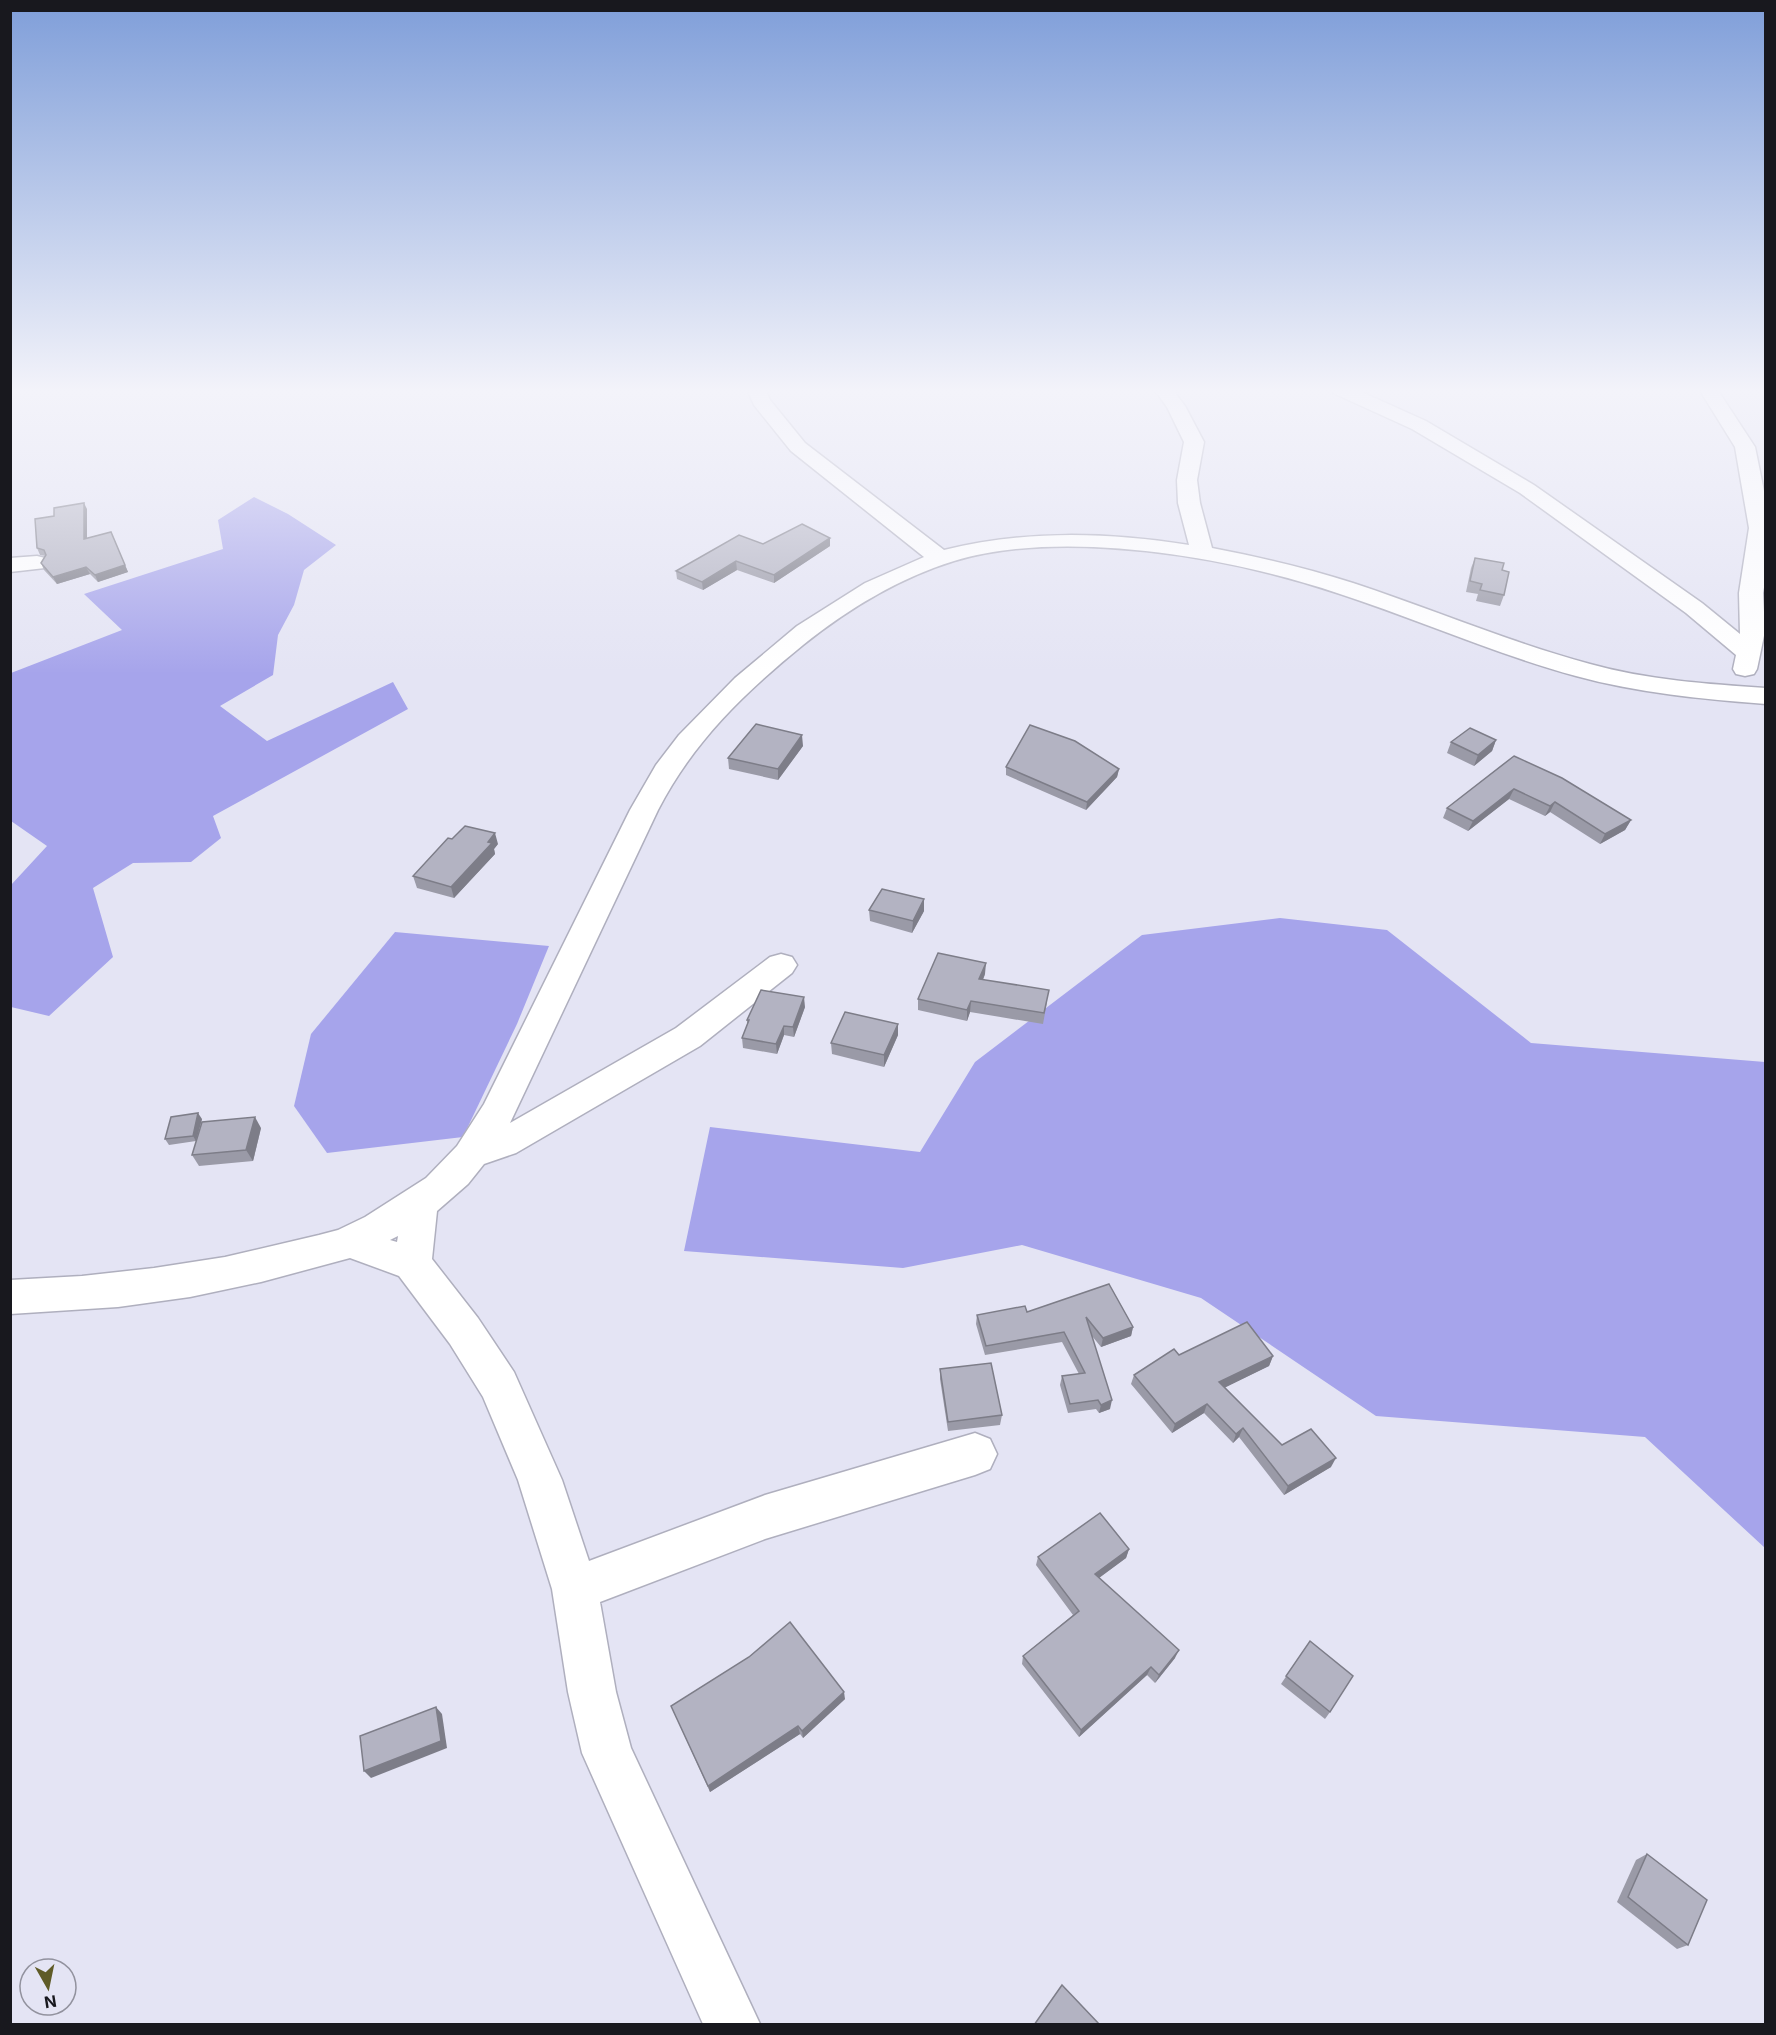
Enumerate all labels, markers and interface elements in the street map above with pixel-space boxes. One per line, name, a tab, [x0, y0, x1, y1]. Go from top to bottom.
north arrow	[18, 1957, 78, 2017]
text: N	[43, 1991, 58, 2013]

